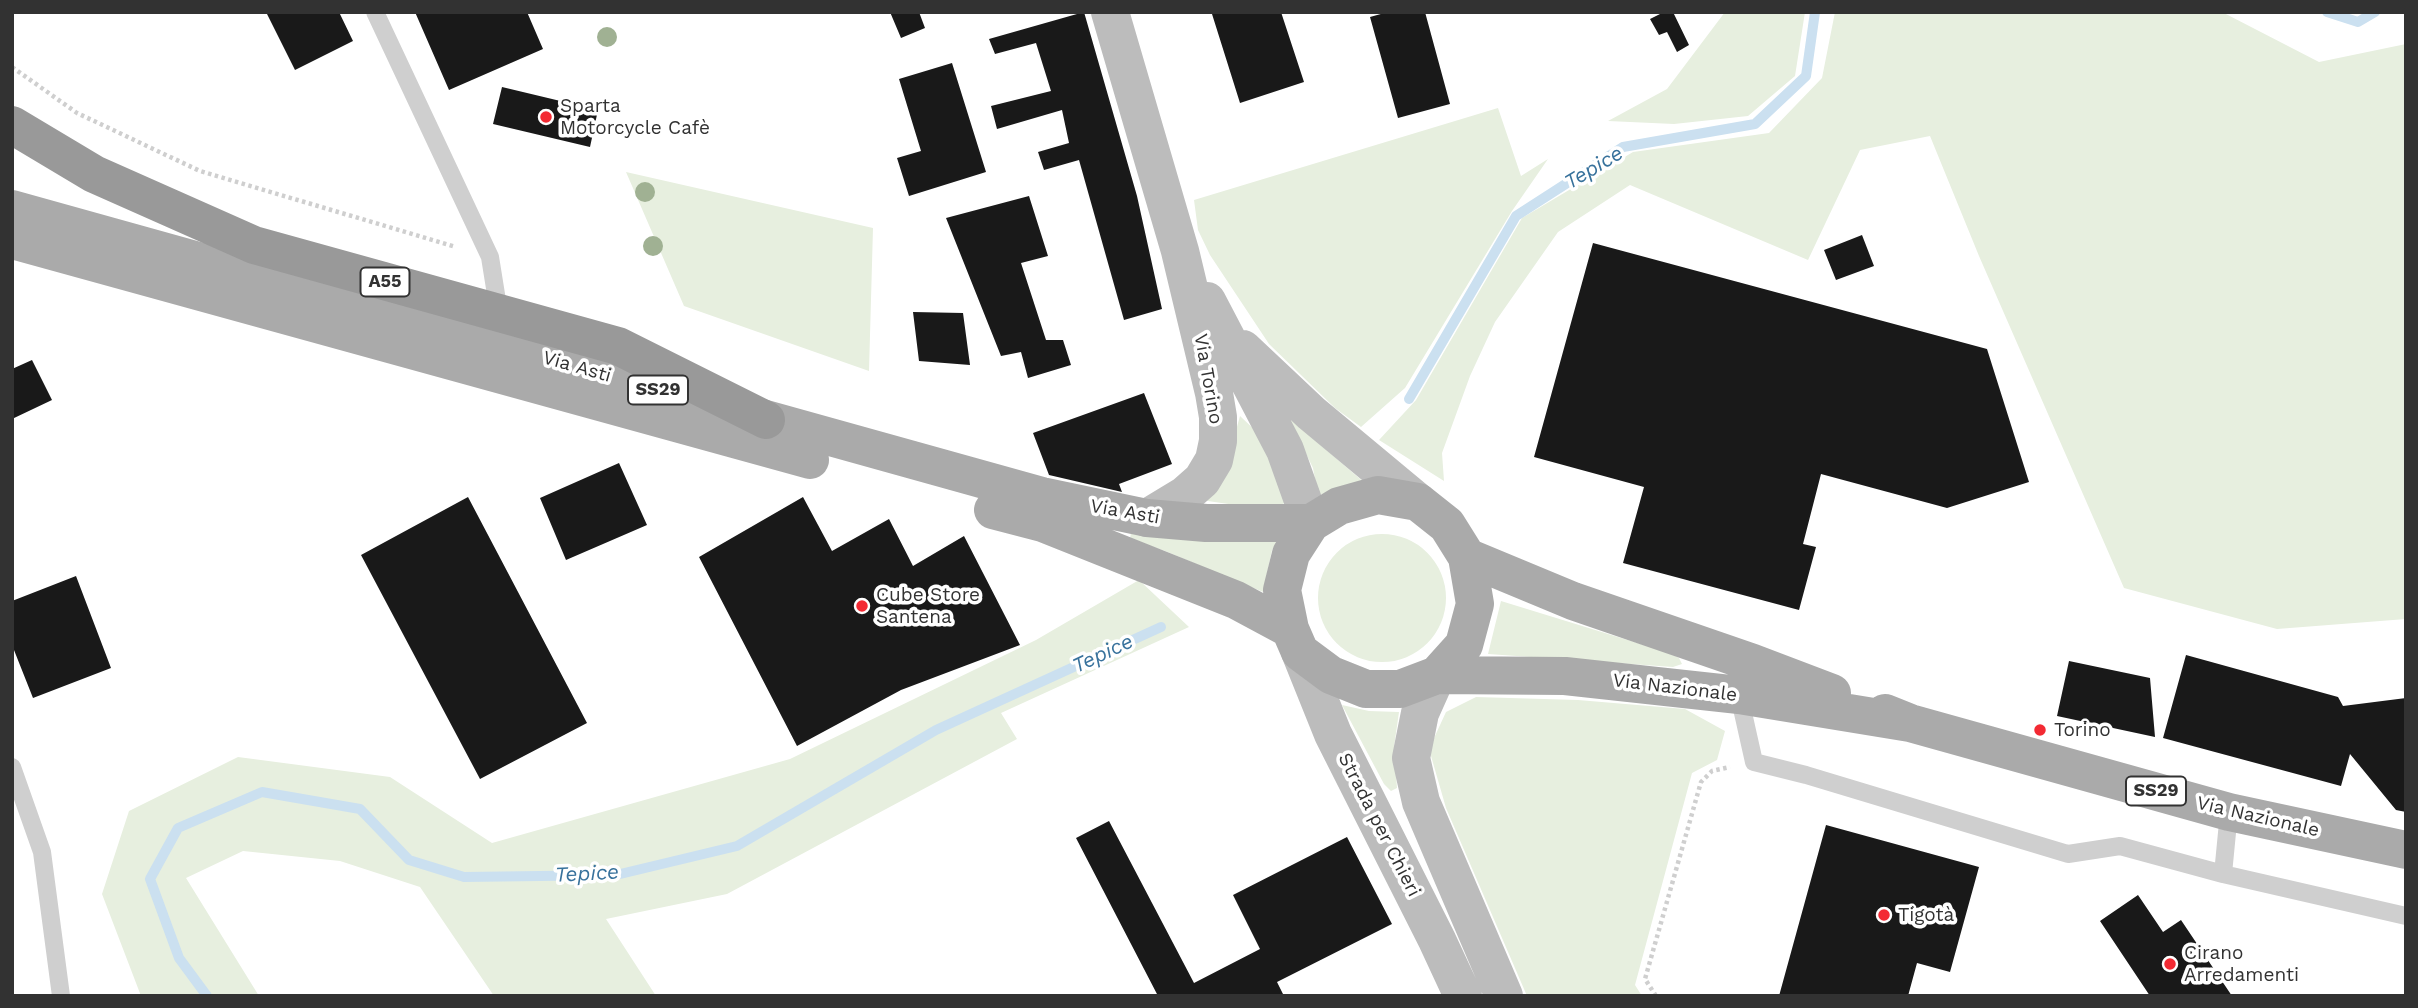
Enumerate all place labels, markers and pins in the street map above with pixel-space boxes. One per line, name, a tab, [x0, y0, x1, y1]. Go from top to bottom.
place label: Sparta Motorcycle Cafè	[560, 95, 710, 139]
marker: Sparta Motorcycle Cafè	[538, 109, 554, 125]
place label: Cube Store Santena	[876, 584, 980, 628]
marker: Cube Store Santena	[854, 598, 870, 614]
place label: Torino	[2054, 719, 2111, 741]
marker: Torino	[2032, 722, 2048, 738]
place label: Tigotà	[1898, 904, 1954, 926]
marker: Tigotà	[1876, 907, 1892, 923]
place label: Cirano Arredamenti	[2184, 942, 2299, 986]
marker: Cirano Arredamenti	[2162, 956, 2178, 972]

